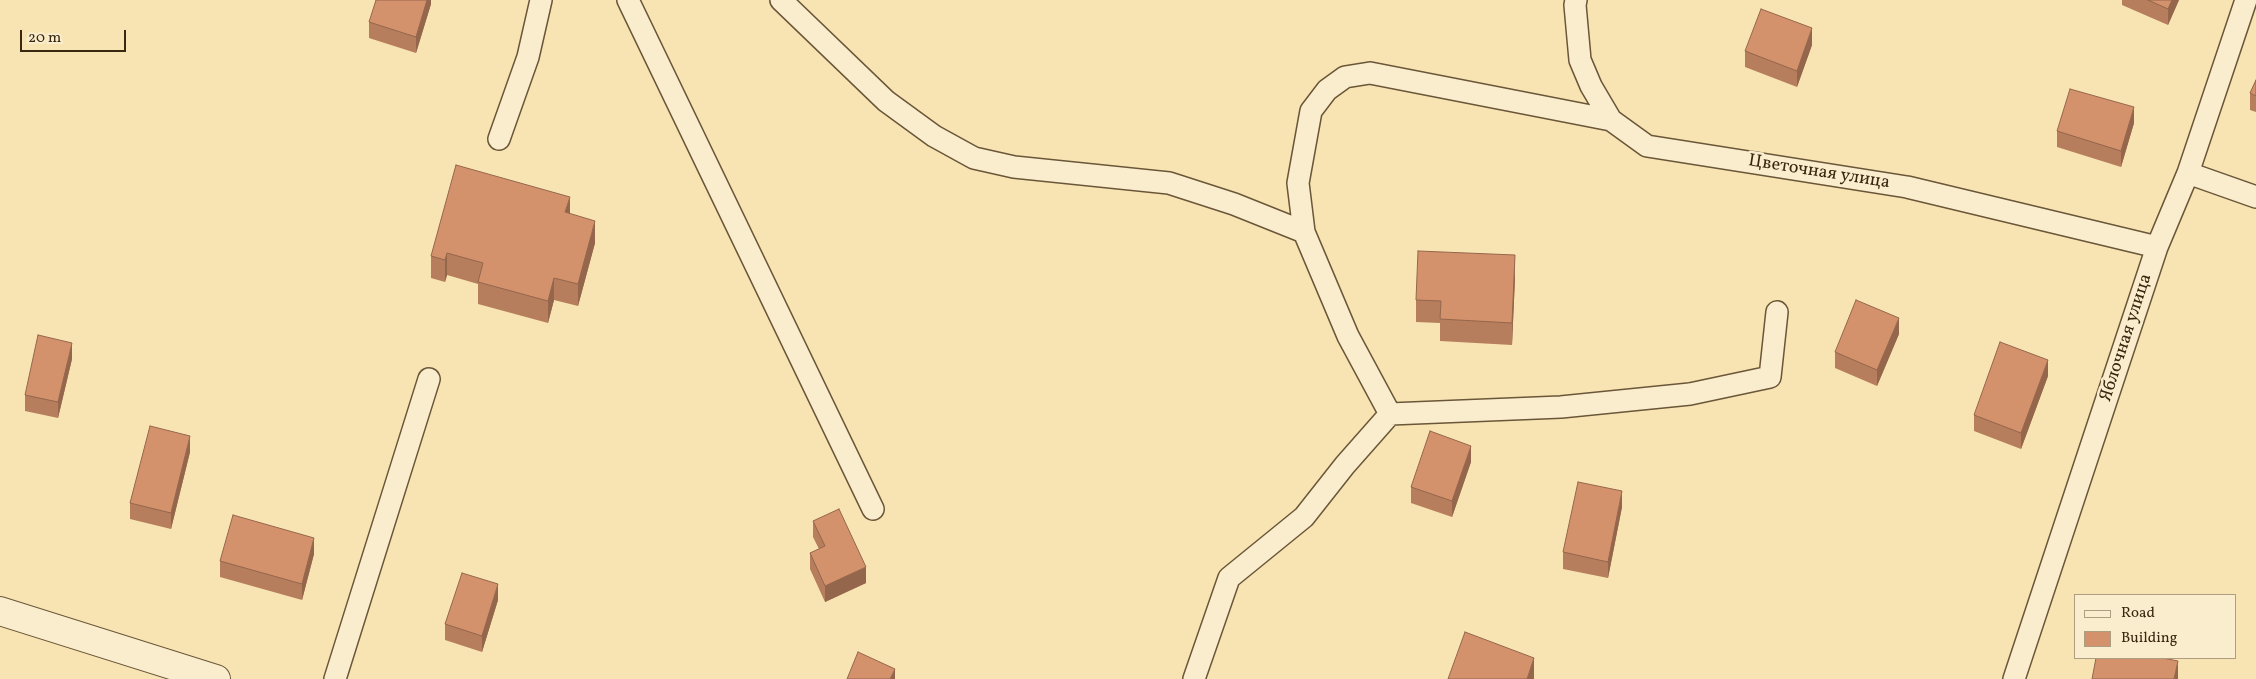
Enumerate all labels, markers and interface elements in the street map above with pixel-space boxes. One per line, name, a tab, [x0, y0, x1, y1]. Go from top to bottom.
scale bar	[22, 20, 129, 52]
text: 20 m	[28, 28, 61, 49]
street label: Цветочная улица	[1747, 151, 1891, 195]
street label: Яблочная улица	[2096, 271, 2158, 405]
legend	[2074, 594, 2236, 659]
text: Road	[2121, 603, 2155, 624]
text: Building	[2121, 628, 2177, 649]

